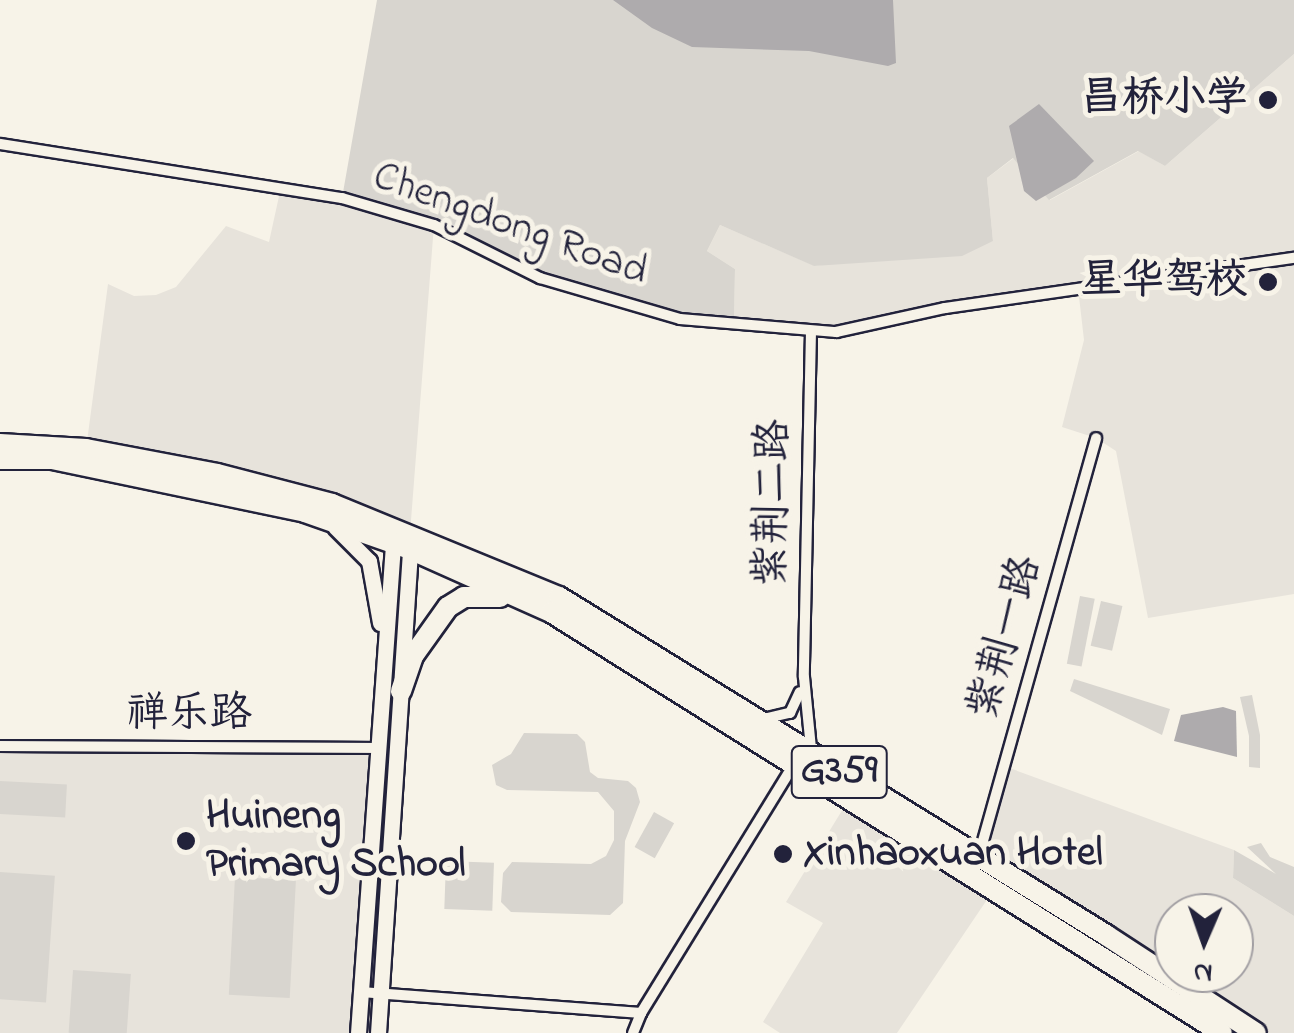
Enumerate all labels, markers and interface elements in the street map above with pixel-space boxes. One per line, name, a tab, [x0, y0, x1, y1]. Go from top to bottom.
place label: 昌桥小学	[1080, 75, 1248, 125]
marker: 昌桥小学	[1257, 89, 1279, 111]
street label: Chengdong Road	[366, 152, 654, 298]
place label: 星华驾校	[1080, 257, 1248, 307]
marker: 星华驾校	[1257, 271, 1279, 293]
street label: 紫荆二路	[747, 419, 801, 587]
street label: 紫荆一路	[959, 550, 1053, 726]
street label: 禅乐路	[126, 690, 252, 740]
road number: G359	[789, 737, 889, 807]
place label: Huineng Primary School	[206, 792, 466, 890]
place label: Xinhaoxuan Hotel	[803, 829, 1103, 879]
marker: Huineng Primary School	[175, 830, 197, 852]
marker: Xinhaoxuan Hotel	[772, 843, 794, 865]
north arrow	[1154, 893, 1254, 993]
text: N	[1193, 951, 1213, 992]

